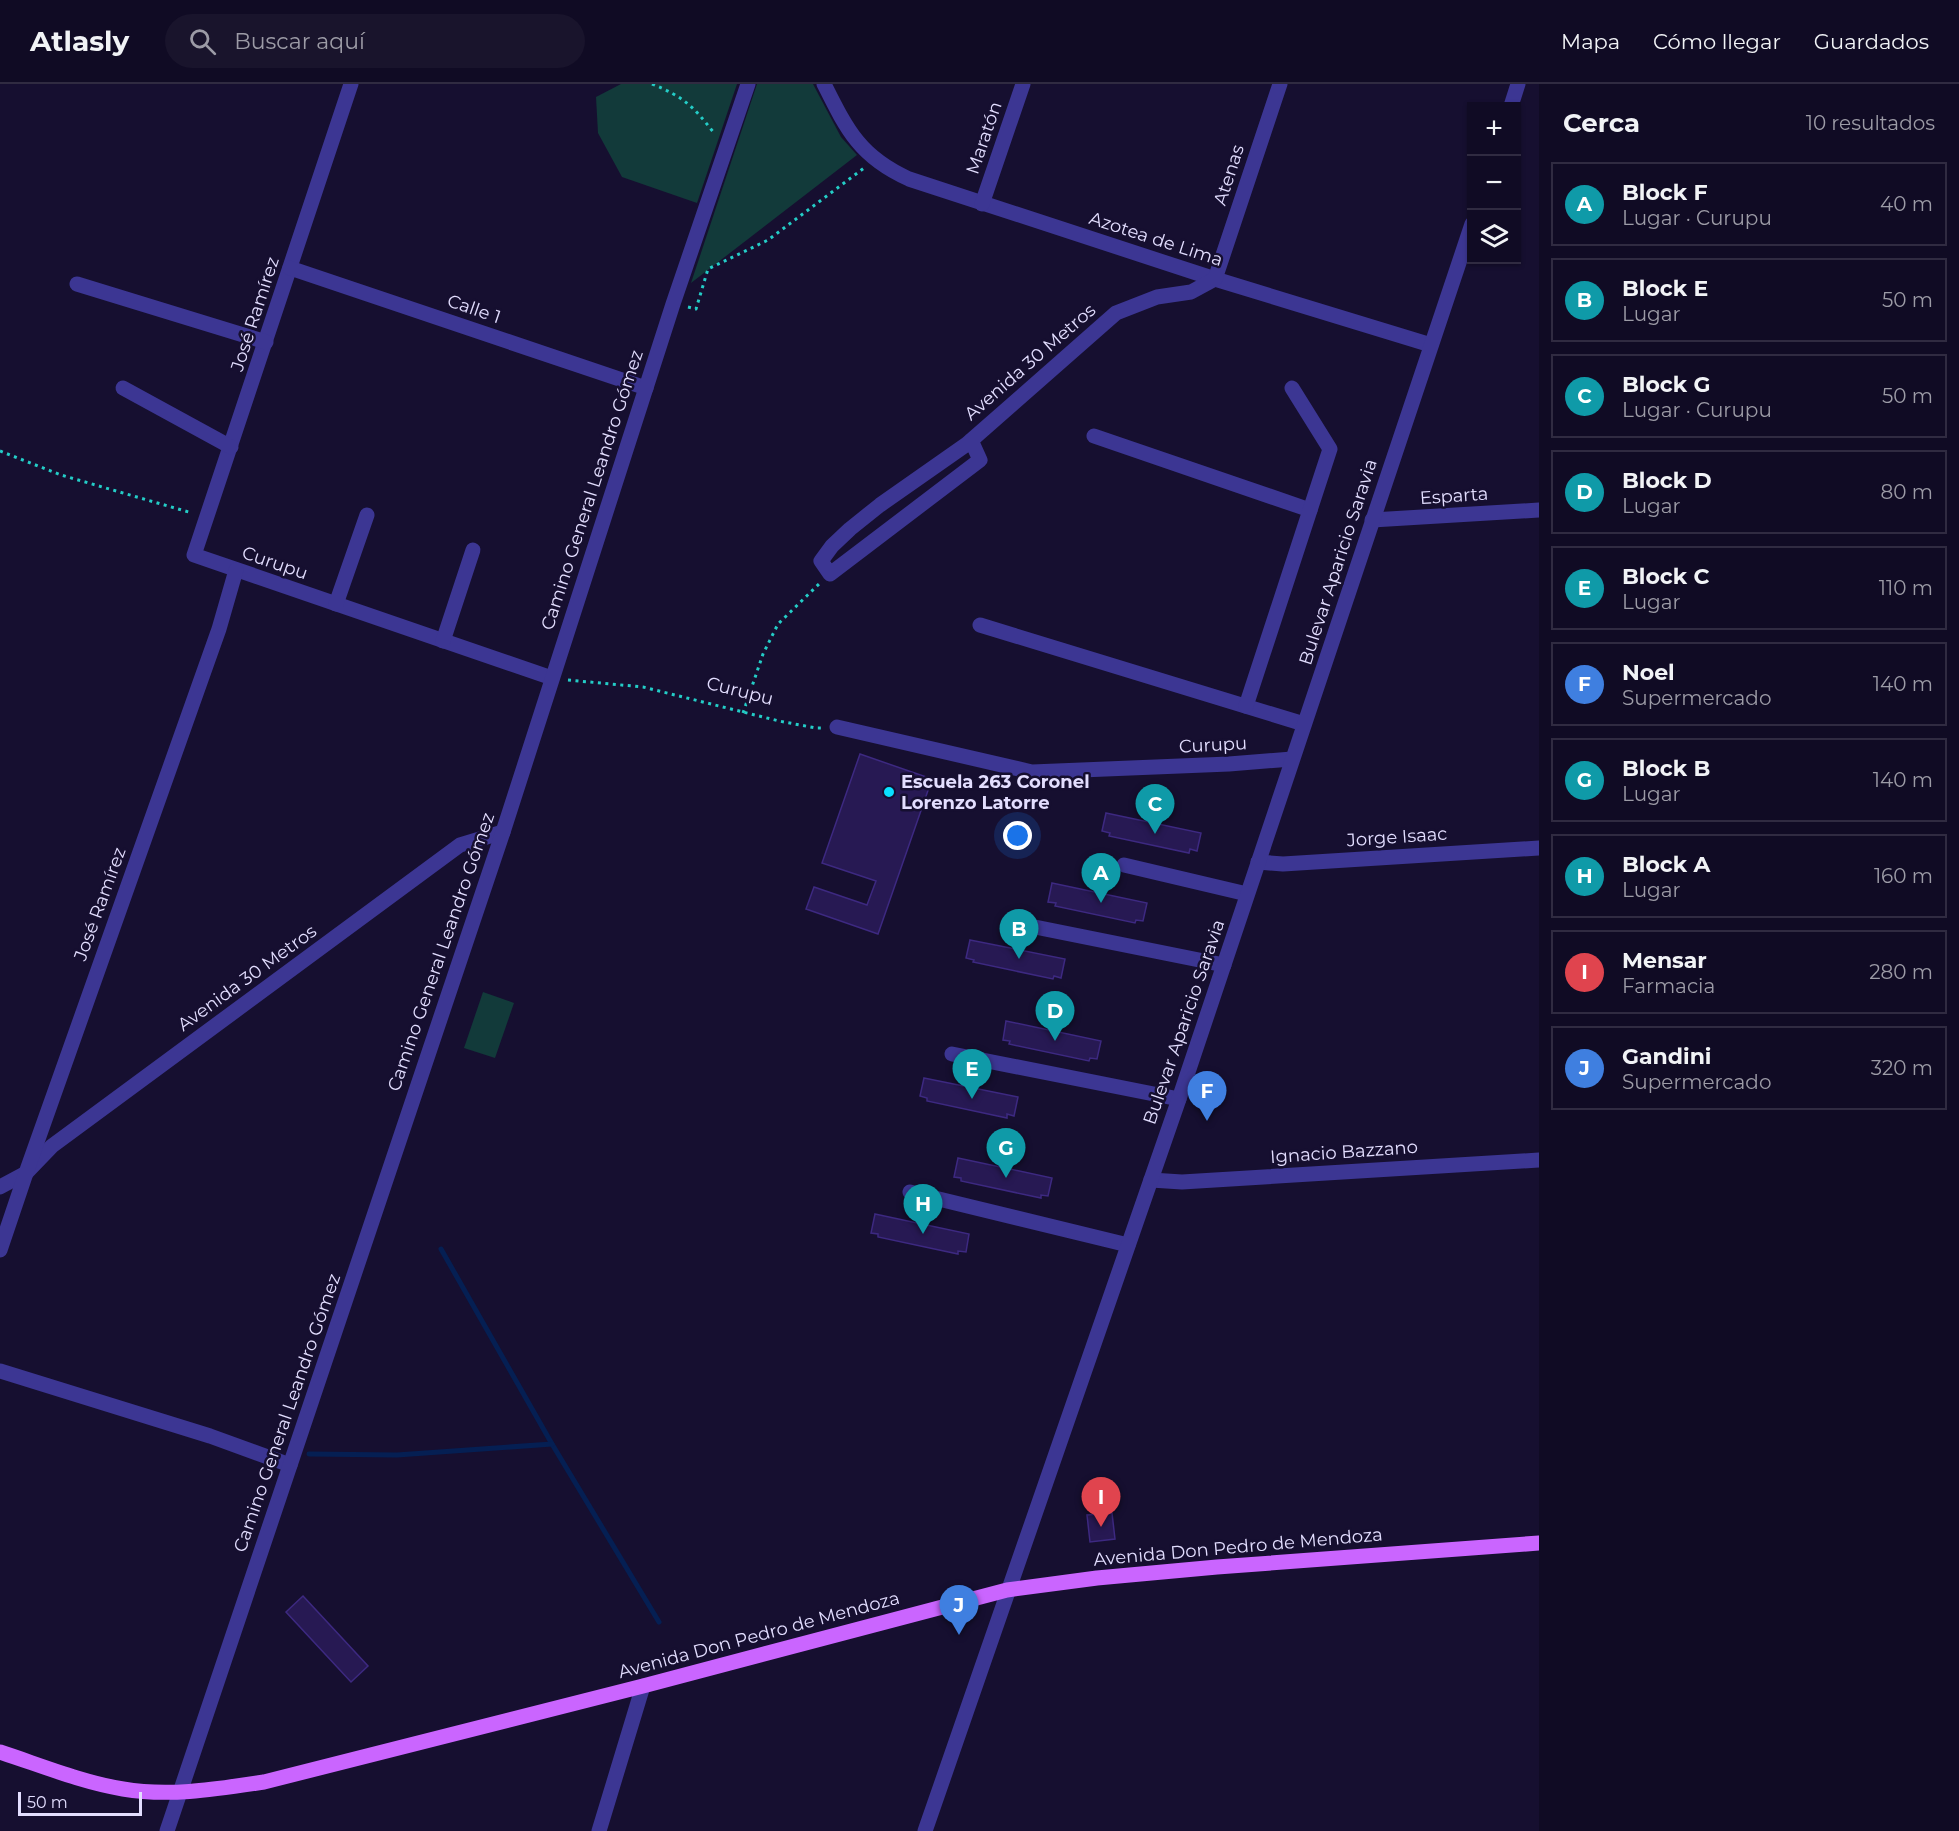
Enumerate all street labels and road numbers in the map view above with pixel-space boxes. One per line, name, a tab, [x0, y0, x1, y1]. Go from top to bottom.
street label: Maratón	[961, 99, 1007, 177]
street label: Atenas	[1209, 142, 1249, 208]
street label: Azotea de Lima	[1086, 207, 1226, 271]
street label: José Ramírez	[226, 254, 284, 375]
street label: Calle 1	[444, 290, 504, 328]
street label: Avenida 30 Metros	[960, 299, 1100, 425]
street label: Camino General Leandro Gómez	[536, 347, 648, 633]
street label: Bulevar Aparicio Saravia	[1294, 456, 1382, 668]
street label: Esparta	[1419, 483, 1489, 509]
street label: Curupu	[239, 542, 311, 584]
street label: Curupu	[704, 672, 776, 710]
street label: Curupu	[1178, 732, 1248, 758]
street label: Camino General Leandro Gómez	[383, 810, 499, 1094]
street label: Jorge Isaac	[1345, 823, 1448, 852]
street label: José Ramírez	[69, 844, 131, 965]
street label: Bulevar Aparicio Saravia	[1139, 917, 1229, 1127]
street label: Avenida 30 Metros	[173, 920, 321, 1036]
street label: Ignacio Bazzano	[1269, 1136, 1419, 1168]
street label: Camino General Leandro Gómez	[229, 1271, 345, 1555]
street label: Avenida Don Pedro de Mendoza	[1092, 1523, 1384, 1571]
street label: Avenida Don Pedro de Mendoza	[616, 1587, 902, 1683]

